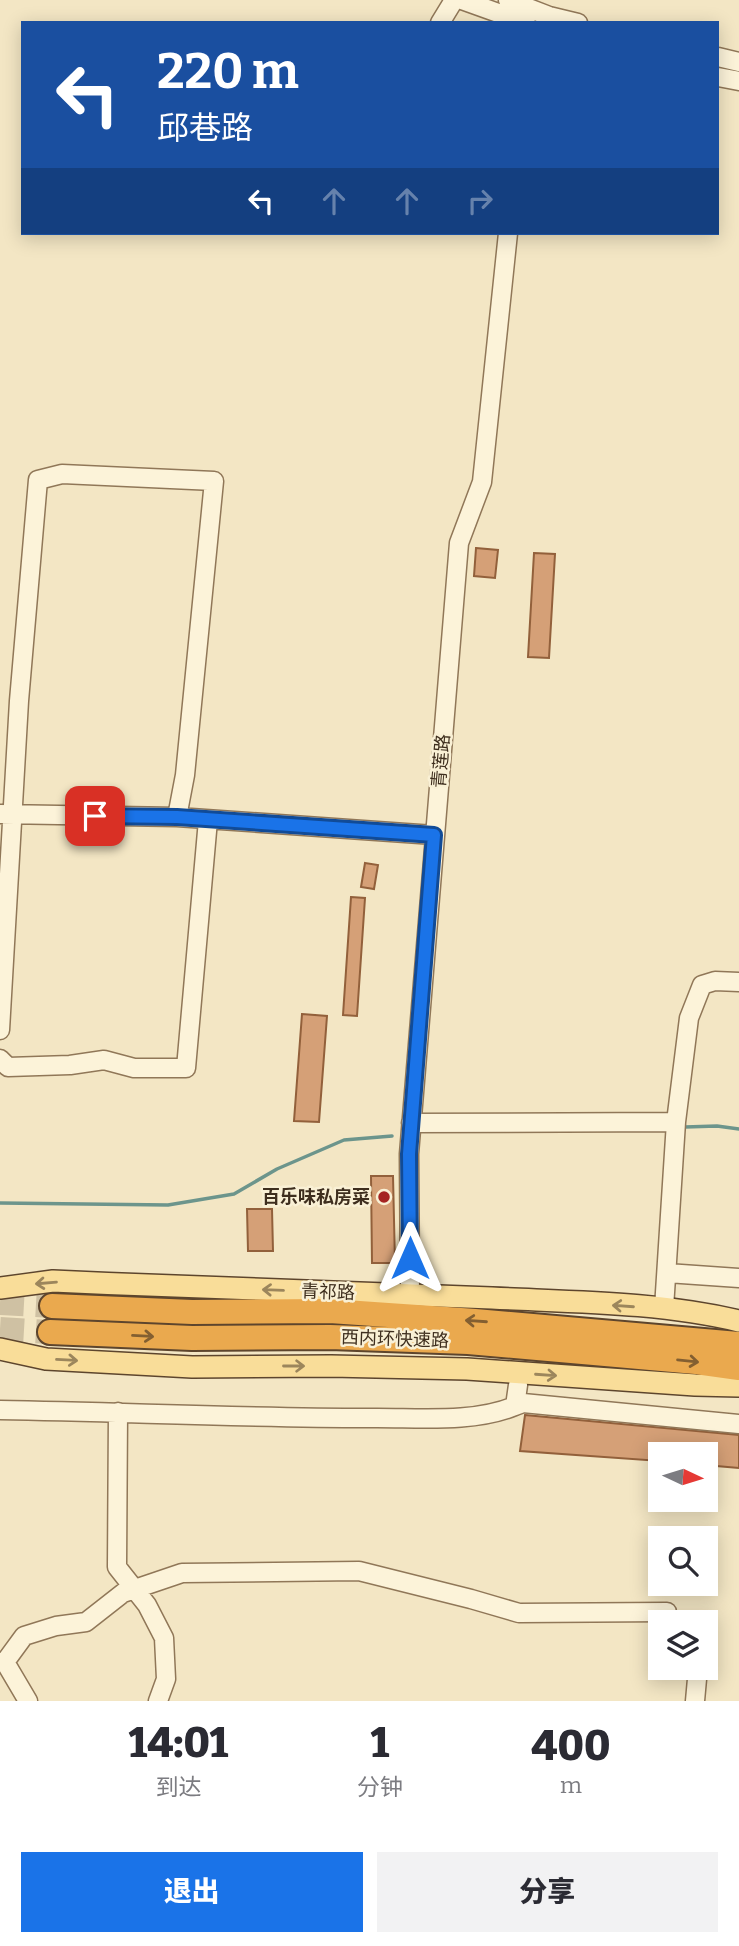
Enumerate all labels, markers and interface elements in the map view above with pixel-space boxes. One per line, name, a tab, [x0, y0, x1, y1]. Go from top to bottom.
text: 220 m	[157, 42, 299, 101]
icon: left	[42, 49, 133, 140]
text: 邱巷路	[157, 109, 253, 147]
icon: left	[242, 182, 280, 220]
icon: ahead	[315, 182, 353, 220]
icon: ahead	[388, 182, 426, 220]
icon: right	[461, 182, 499, 220]
street label: 青莲路	[428, 733, 454, 789]
pin	[65, 786, 125, 846]
icon: arrive	[76, 797, 114, 835]
place label: 百乐味私房菜	[262, 1186, 370, 1208]
marker: 百乐味私房菜	[376, 1189, 392, 1205]
position arrow	[373, 1221, 447, 1295]
one-way arrow	[35, 1277, 58, 1290]
street label: 青祁路	[301, 1280, 355, 1304]
one-way arrow	[262, 1283, 285, 1297]
one-way arrow	[612, 1299, 635, 1312]
one-way arrow	[465, 1314, 488, 1327]
street label: 西内环快速路	[341, 1326, 449, 1352]
one-way arrow	[131, 1329, 154, 1342]
one-way arrow	[55, 1354, 78, 1367]
one-way arrow	[676, 1355, 699, 1368]
one-way arrow	[283, 1359, 306, 1373]
one-way arrow	[534, 1369, 557, 1382]
north arrow	[648, 1442, 718, 1512]
map controls	[648, 1442, 718, 1680]
button: search	[648, 1526, 718, 1596]
button: layers	[648, 1610, 718, 1680]
text: 14:01	[129, 1718, 228, 1768]
text: 1	[370, 1718, 389, 1768]
text: 400	[531, 1721, 610, 1771]
text: m	[560, 1771, 582, 1799]
text: 到达	[155, 1773, 201, 1801]
text: 分钟	[357, 1773, 403, 1801]
button: 退出	[21, 1852, 363, 1932]
button: 分享	[377, 1852, 718, 1932]

